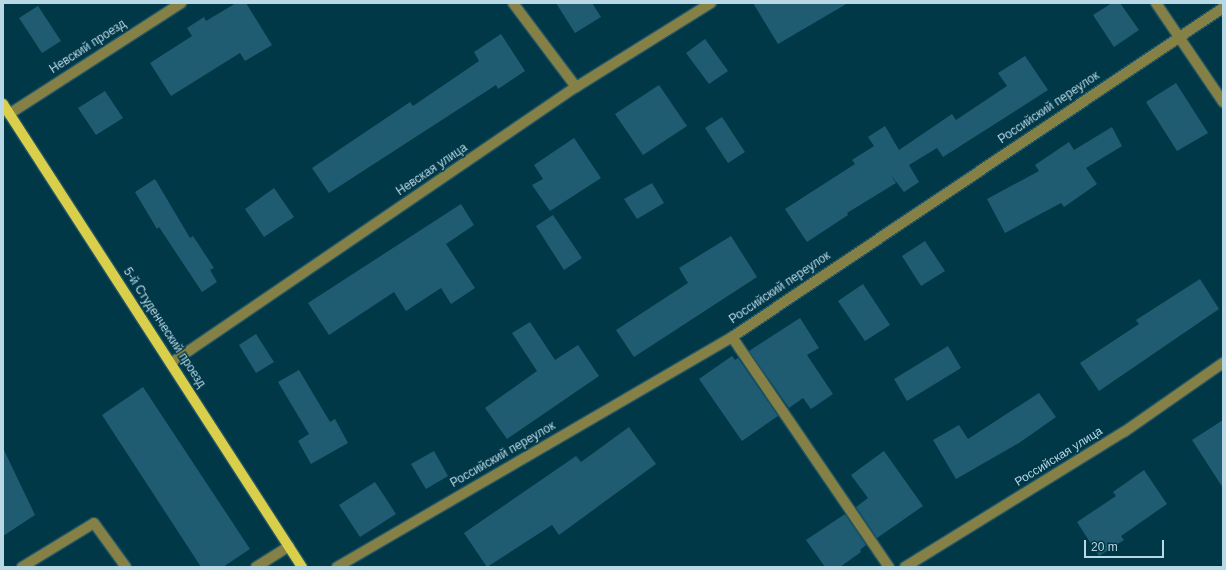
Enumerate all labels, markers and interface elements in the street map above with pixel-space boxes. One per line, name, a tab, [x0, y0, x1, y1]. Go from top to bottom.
street label: Невский проезд	[47, 17, 129, 77]
street label: Российский переулок	[996, 69, 1102, 147]
street label: Невская улица	[394, 141, 470, 199]
street label: Российский переулок	[727, 249, 833, 327]
street label: 5-й Студенческий проезд	[120, 265, 208, 391]
street label: Российский переулок	[448, 419, 558, 491]
street label: Российская улица	[1013, 424, 1105, 490]
scale bar	[1086, 532, 1166, 558]
text: 20 m	[1091, 540, 1118, 554]

